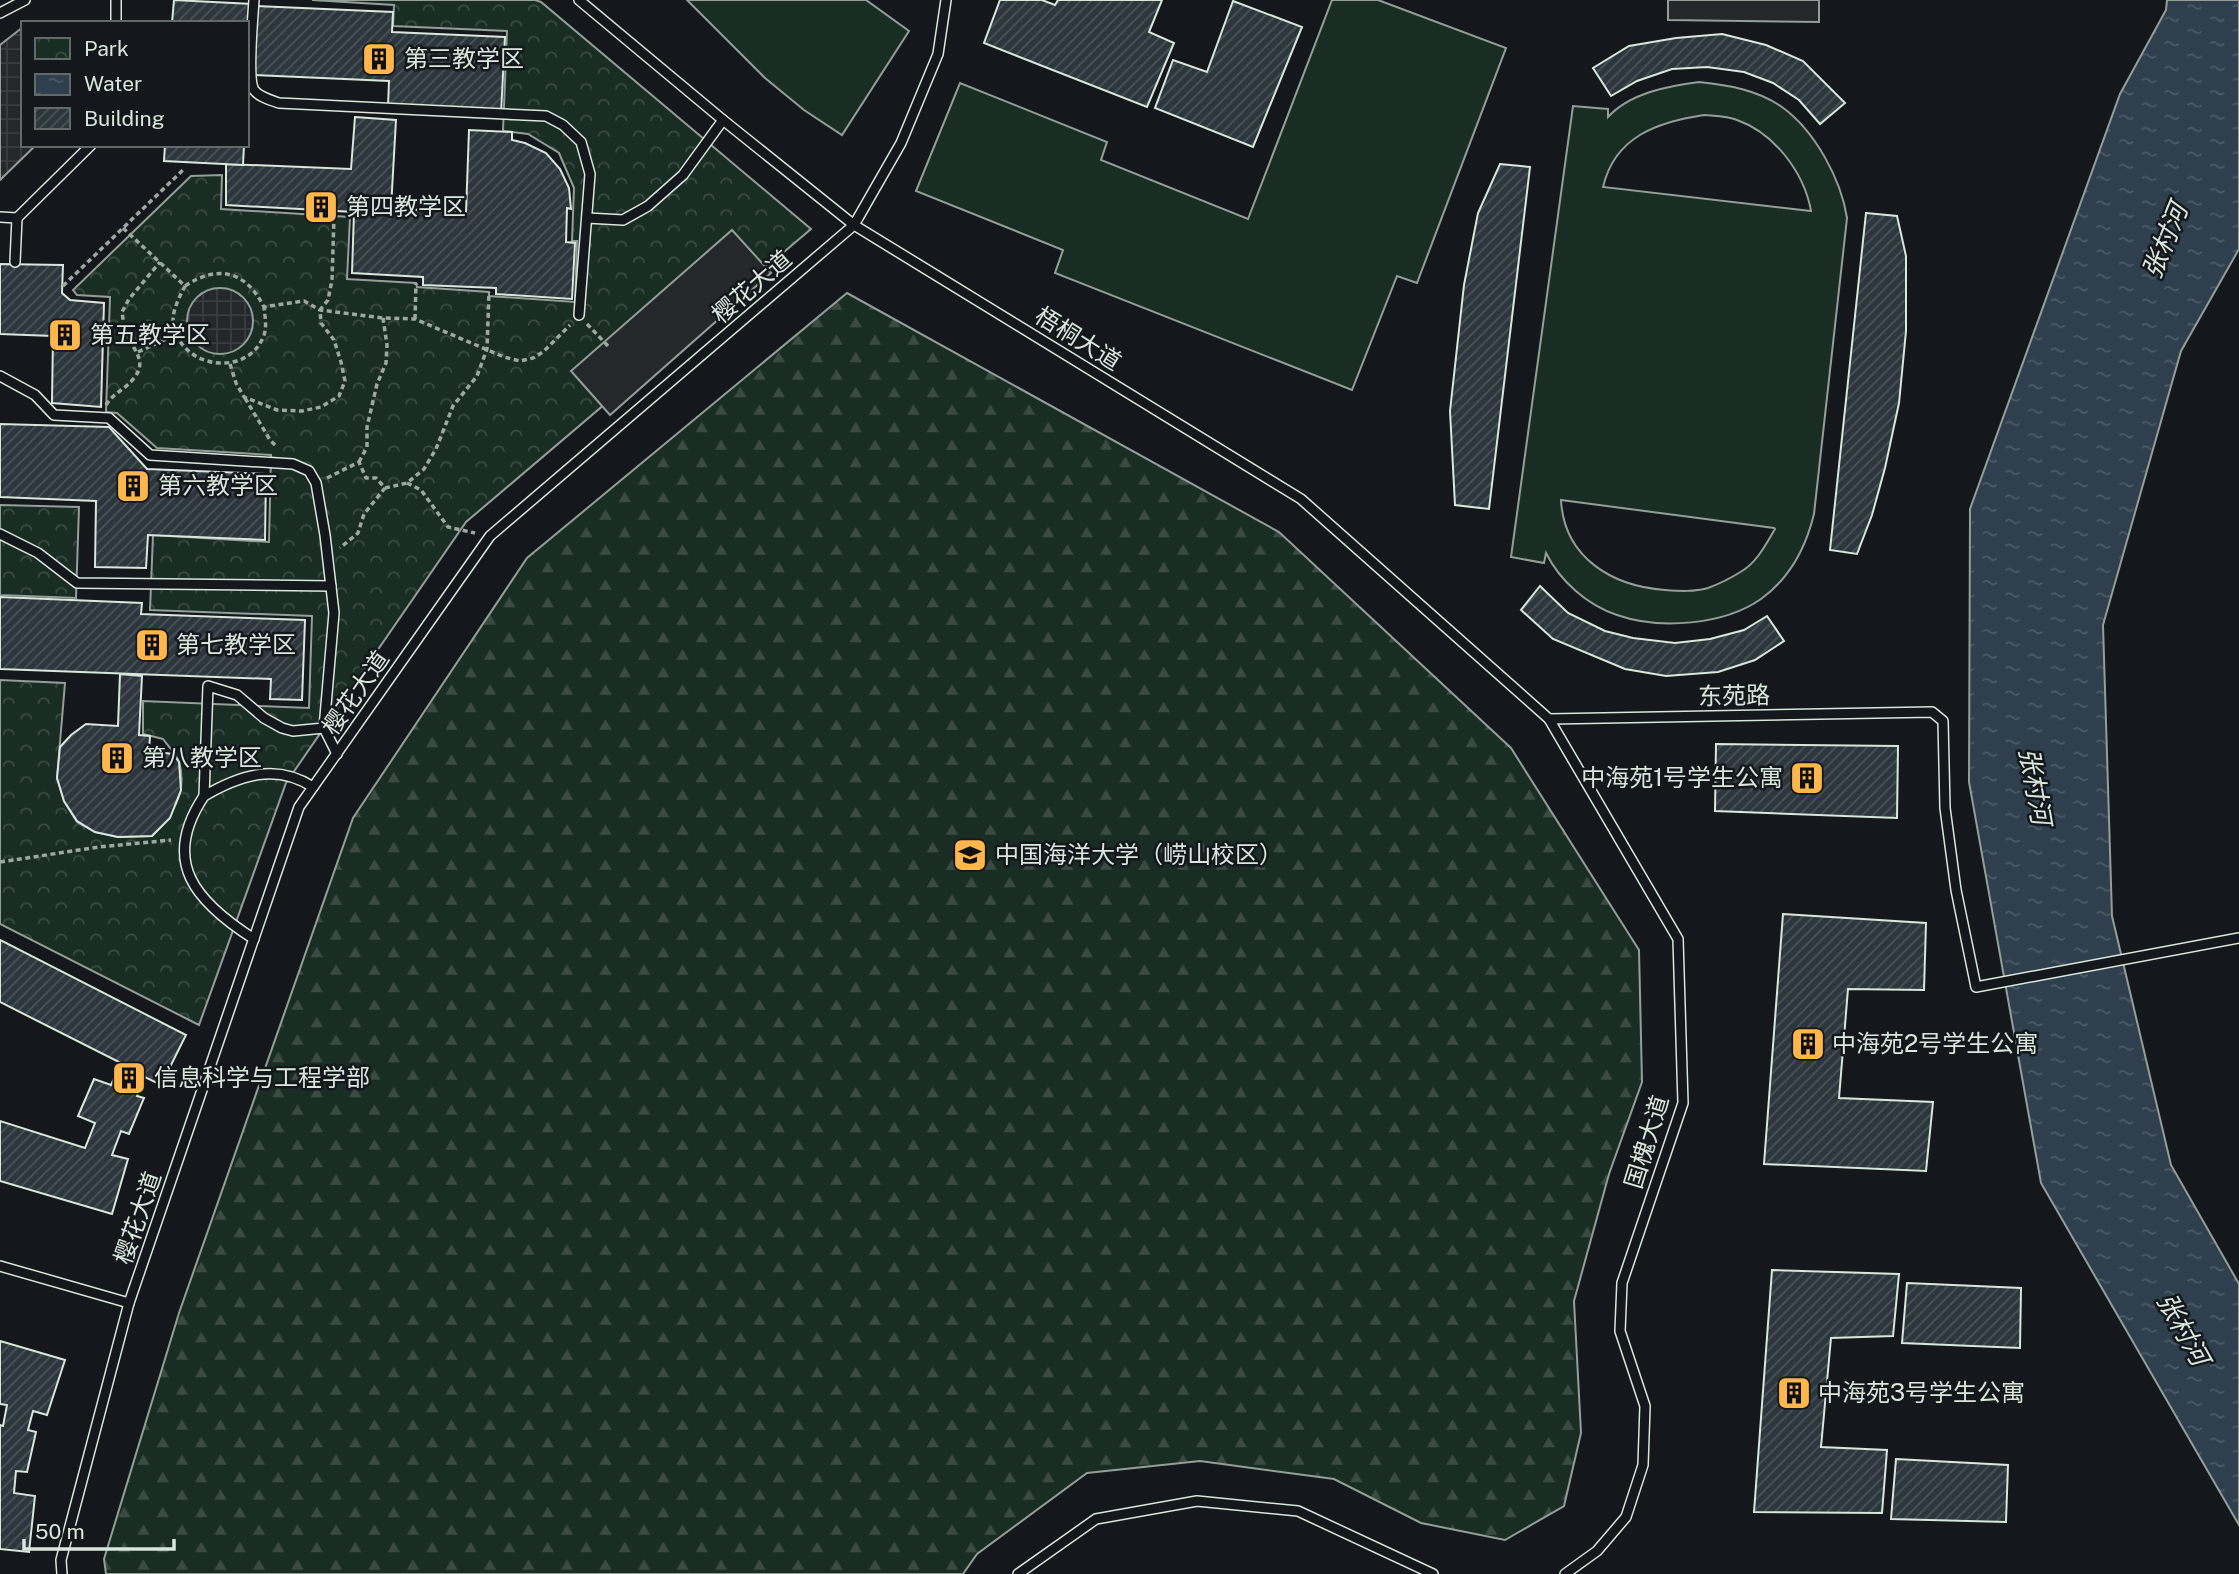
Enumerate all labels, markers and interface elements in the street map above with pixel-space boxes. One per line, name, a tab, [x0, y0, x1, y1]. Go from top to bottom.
legend	[21, 21, 248, 147]
text: Park	[84, 36, 129, 61]
building icon: 第三教学区	[360, 40, 398, 78]
place label: 第三教学区	[404, 44, 524, 72]
text: Water	[84, 71, 142, 96]
text: Building	[84, 106, 165, 131]
building icon: 第四教学区	[302, 188, 340, 226]
place label: 第四教学区	[346, 192, 466, 220]
water label: 张村河	[2136, 194, 2195, 283]
street label: 樱花大道	[706, 244, 797, 328]
street label: 梧桐大道	[1030, 301, 1127, 375]
building icon: 第五教学区	[46, 316, 84, 354]
place label: 第五教学区	[90, 320, 210, 348]
building icon: 第六教学区	[114, 467, 152, 505]
place label: 第六教学区	[158, 471, 278, 499]
building icon: 第七教学区	[133, 626, 171, 664]
place label: 第七教学区	[176, 630, 296, 658]
street label: 樱花大道	[316, 645, 394, 740]
street label: 东苑路	[1698, 680, 1770, 710]
building icon: 第八教学区	[98, 739, 136, 777]
place label: 第八教学区	[142, 743, 262, 771]
water label: 张村河	[2013, 745, 2058, 832]
building icon: 中海苑1号学生公寓	[1788, 759, 1826, 797]
place label: 中海苑1号学生公寓	[1581, 763, 1783, 791]
school or university icon: 中国海洋大学（崂山校区）	[951, 836, 989, 874]
place label: 中国海洋大学（崂山校区）	[995, 840, 1283, 868]
building icon: 中海苑2号学生公寓	[1789, 1025, 1827, 1063]
place label: 中海苑2号学生公寓	[1832, 1029, 2038, 1057]
building icon: 信息科学与工程学部	[110, 1059, 148, 1097]
place label: 信息科学与工程学部	[154, 1063, 370, 1091]
street label: 国槐大道	[1619, 1092, 1673, 1192]
street label: 樱花大道	[108, 1168, 166, 1268]
water label: 张村河	[2151, 1287, 2218, 1375]
building icon: 中海苑3号学生公寓	[1775, 1374, 1813, 1412]
place label: 中海苑3号学生公寓	[1818, 1378, 2025, 1406]
scale bar	[24, 1508, 175, 1552]
text: 50 m	[35, 1519, 85, 1544]

